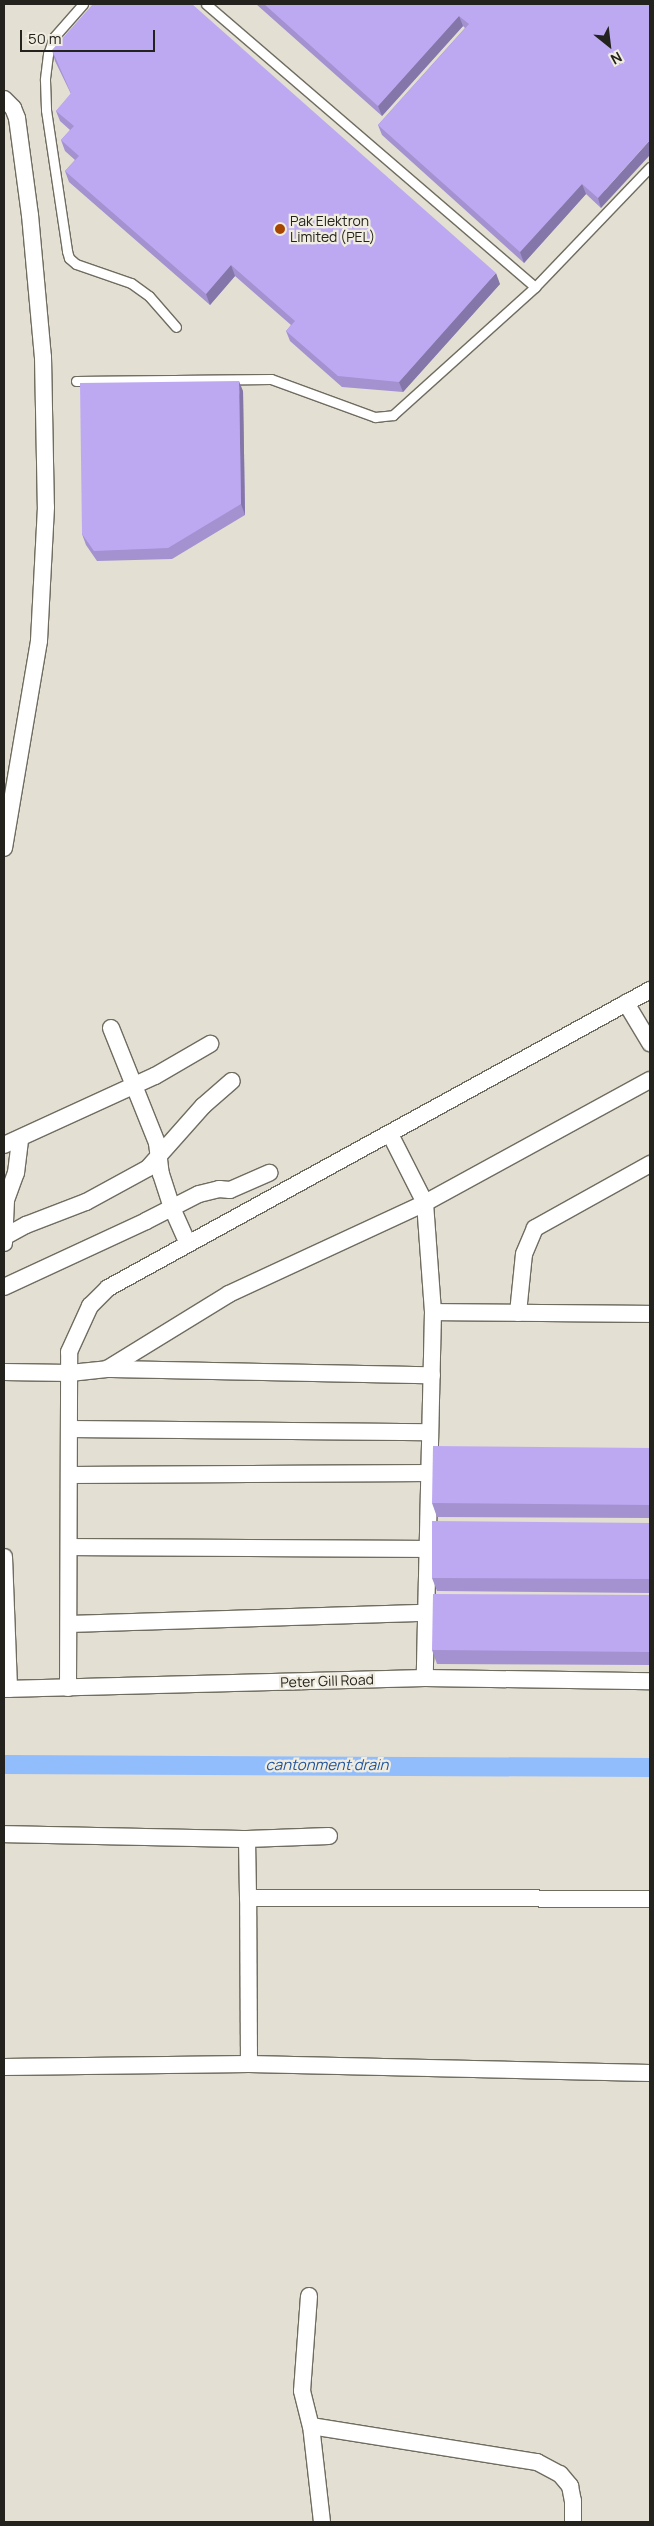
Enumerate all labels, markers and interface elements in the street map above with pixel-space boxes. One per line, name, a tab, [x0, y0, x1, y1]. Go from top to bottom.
scale bar	[22, 20, 158, 52]
north arrow	[584, 20, 634, 70]
text: 50 m	[28, 28, 62, 49]
text: N	[608, 48, 626, 69]
place label: Pak Elektron Limited (PEL)	[290, 213, 375, 246]
marker: Pak Elektron Limited (PEL)	[274, 223, 286, 235]
street label: Peter Gill Road	[280, 1671, 374, 1691]
water label: cantonment drain	[266, 1756, 388, 1774]

